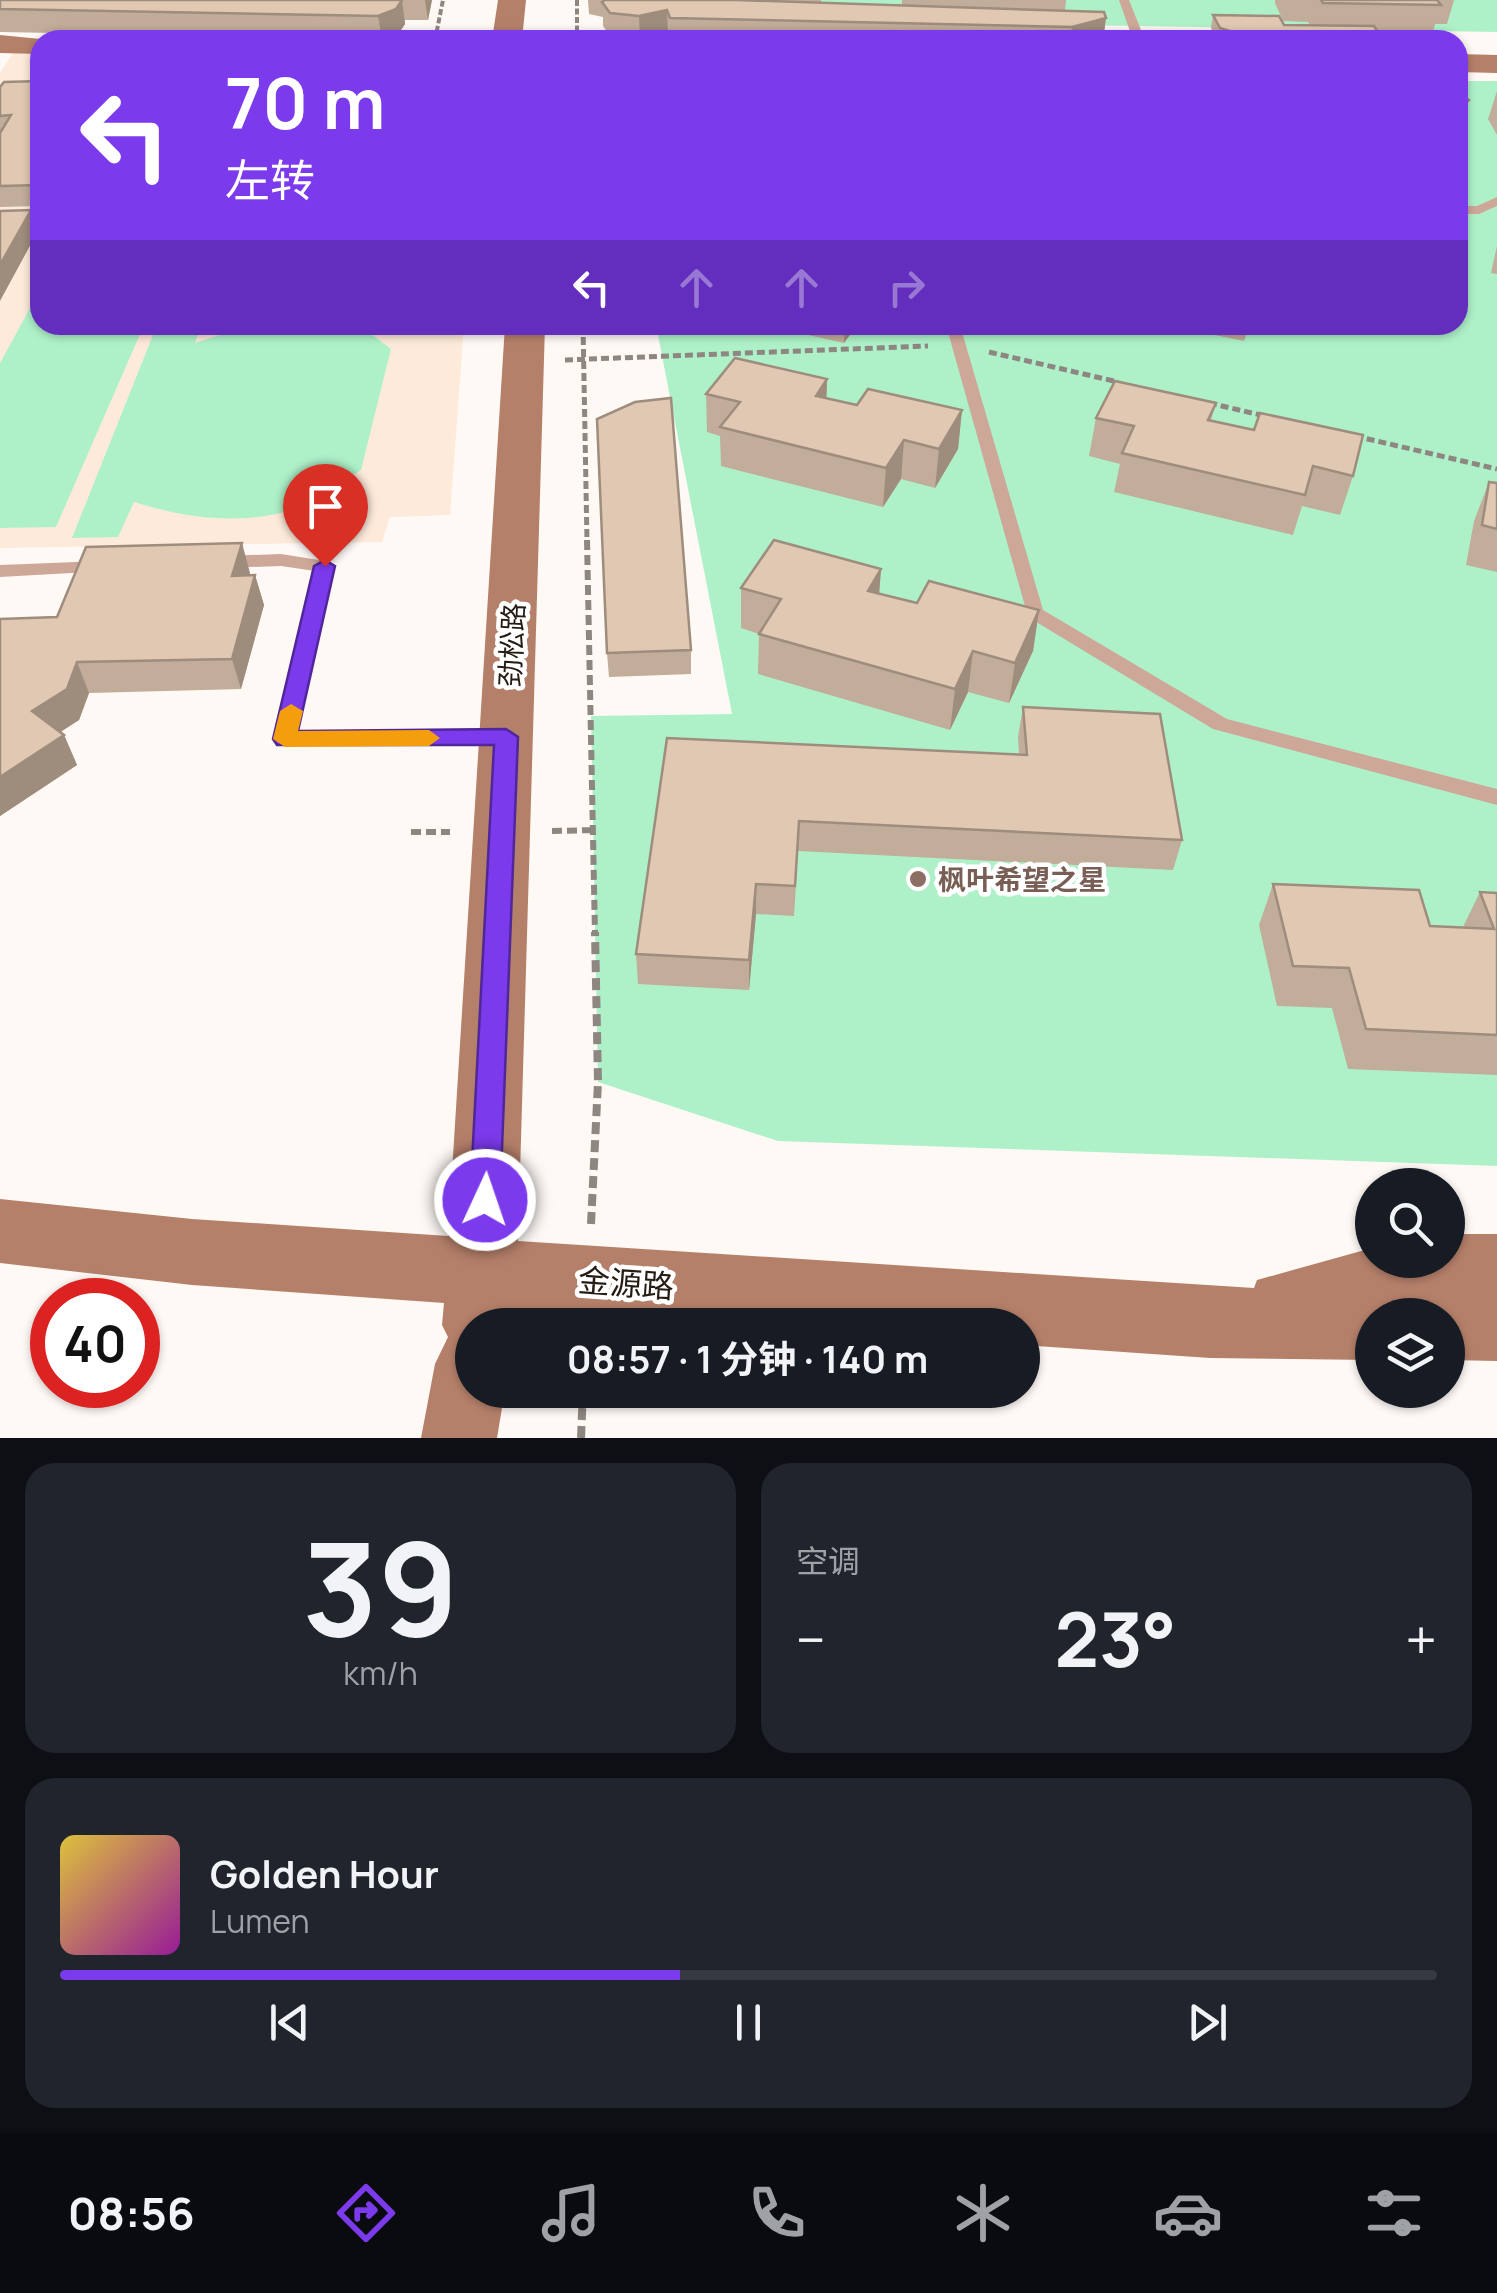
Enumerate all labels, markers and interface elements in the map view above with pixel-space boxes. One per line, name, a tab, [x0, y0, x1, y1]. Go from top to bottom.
text: 70 m	[225, 54, 385, 150]
icon: left	[60, 70, 190, 200]
text: 左转	[225, 149, 315, 211]
icon: left	[564, 260, 619, 315]
icon: ahead	[669, 260, 724, 315]
icon: ahead	[774, 260, 829, 315]
icon: right	[879, 260, 934, 315]
pin	[283, 464, 368, 567]
icon: arrive	[298, 479, 353, 534]
street label: 劲松路	[490, 602, 532, 688]
place label: 枫叶希望之星	[938, 860, 1106, 898]
marker: 枫叶希望之星	[907, 868, 929, 890]
position arrow	[433, 1148, 537, 1252]
map controls	[1355, 1168, 1465, 1408]
button: search	[1355, 1168, 1465, 1278]
street label: 金源路	[577, 1258, 675, 1308]
speed limit sign: 40	[30, 1278, 160, 1408]
button: layers	[1355, 1298, 1465, 1408]
text: 08:57 · 1 分钟 · 140 m	[567, 1332, 928, 1384]
text: 39	[302, 1497, 459, 1675]
text: 空调	[796, 1539, 860, 1583]
text: 23°	[1054, 1587, 1177, 1690]
text: −	[796, 1601, 826, 1677]
text: +	[1405, 1601, 1437, 1677]
text: km/h	[343, 1651, 418, 1695]
text: Golden Hour	[210, 1847, 439, 1899]
text: Lumen	[210, 1899, 310, 1943]
icon: previous	[262, 1995, 317, 2050]
icon: pause	[721, 1995, 776, 2050]
icon: next	[1180, 1995, 1235, 2050]
icon: directions	[331, 2178, 401, 2248]
icon: music	[536, 2178, 606, 2248]
icon: phone	[742, 2178, 812, 2248]
icon: climate	[948, 2178, 1018, 2248]
icon: car	[1153, 2178, 1223, 2248]
icon: filters	[1359, 2178, 1429, 2248]
text: 08:56	[68, 2182, 195, 2244]

